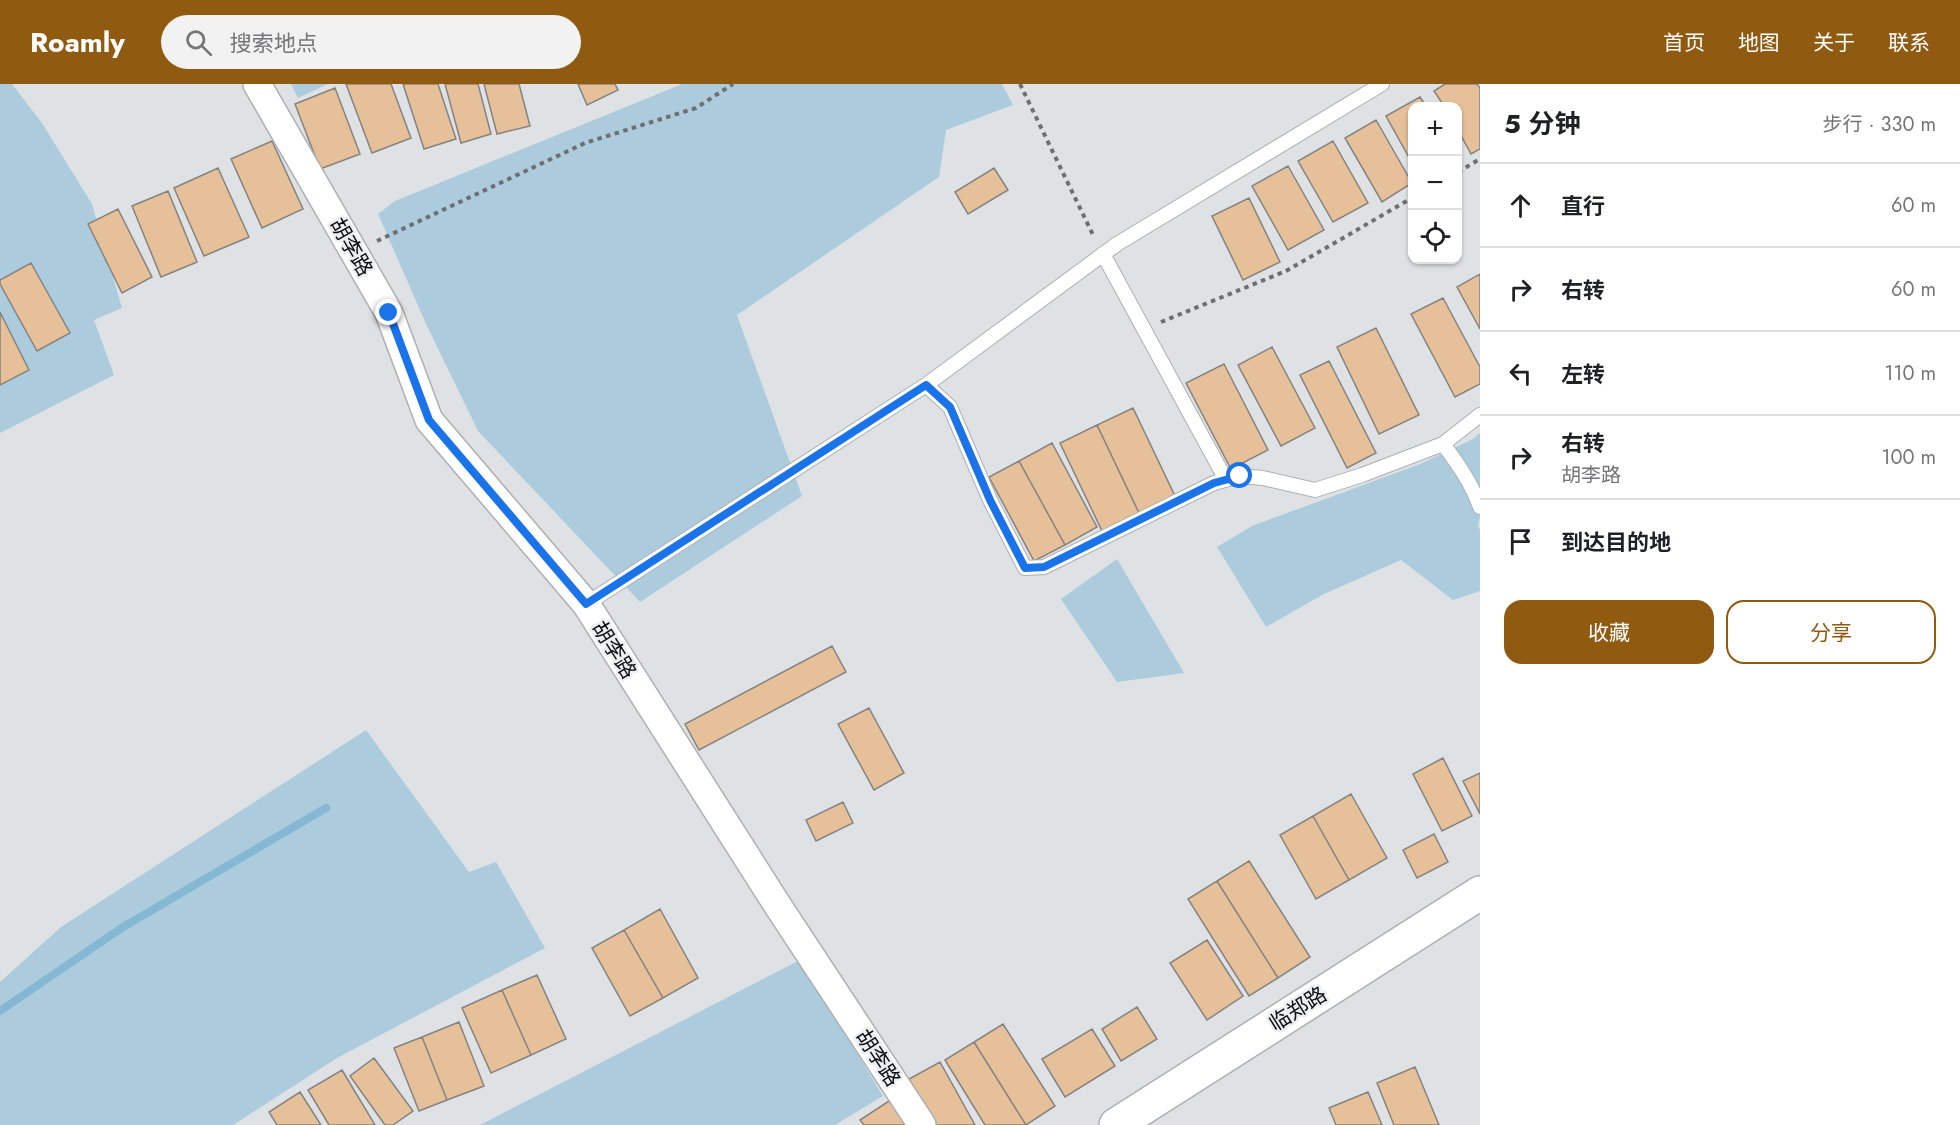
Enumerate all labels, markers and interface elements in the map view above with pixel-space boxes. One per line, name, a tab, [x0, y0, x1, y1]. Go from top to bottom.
search box	[161, 15, 581, 69]
text: Roamly	[30, 22, 125, 63]
icon: search	[182, 26, 215, 59]
text: 搜索地点	[230, 27, 318, 59]
text: 首页	[1663, 28, 1705, 58]
text: 地图	[1738, 28, 1780, 58]
text: 关于	[1813, 28, 1855, 58]
text: 联系	[1888, 28, 1930, 58]
map controls	[1408, 102, 1462, 264]
button: +	[1408, 102, 1462, 156]
text: 5 分钟	[1504, 105, 1581, 143]
text: 步行 · 330 m	[1823, 110, 1936, 139]
button: −	[1408, 156, 1462, 210]
icon: ahead	[1504, 189, 1537, 222]
text: 直行	[1561, 190, 1605, 222]
text: 60 m	[1891, 191, 1936, 220]
button: locate	[1408, 210, 1462, 264]
street label: 胡李路	[322, 212, 380, 282]
icon: right	[1504, 273, 1537, 306]
text: 右转	[1561, 274, 1605, 306]
text: 60 m	[1891, 275, 1936, 304]
route end	[375, 299, 401, 325]
icon: left	[1504, 357, 1537, 390]
text: 左转	[1561, 358, 1605, 390]
text: 110 m	[1884, 359, 1936, 388]
text: 右转	[1561, 427, 1605, 459]
icon: right	[1504, 441, 1537, 474]
text: 100 m	[1881, 443, 1936, 472]
text: 胡李路	[1561, 461, 1621, 490]
route start	[1226, 462, 1252, 488]
icon: arrive	[1504, 525, 1537, 558]
text: 到达目的地	[1561, 526, 1671, 558]
button: 收藏	[1504, 600, 1714, 664]
button: 分享	[1726, 600, 1936, 664]
street label: 胡李路	[585, 615, 643, 685]
street label: 临郑路	[1263, 980, 1333, 1038]
street label: 胡李路	[848, 1023, 908, 1093]

